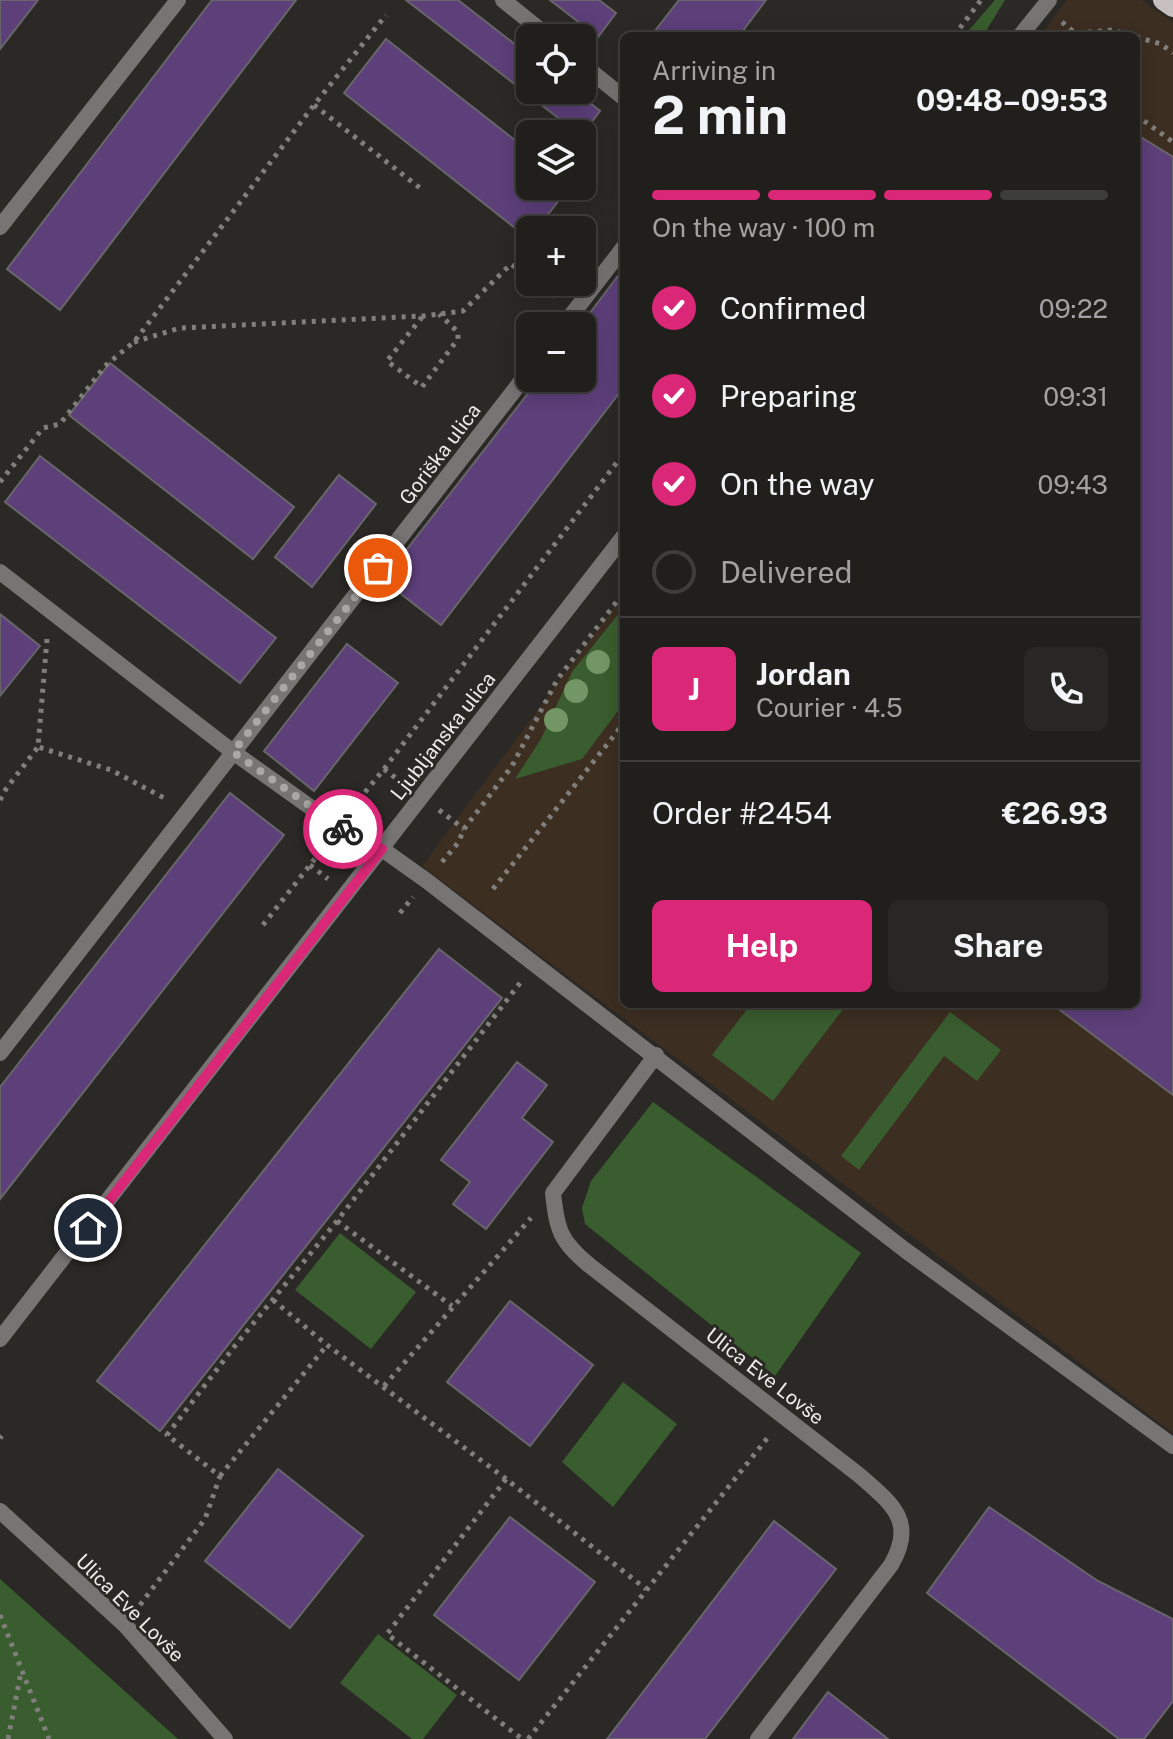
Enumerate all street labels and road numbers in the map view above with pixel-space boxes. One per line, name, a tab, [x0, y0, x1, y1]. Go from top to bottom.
street label: Goriška ulica	[394, 399, 486, 509]
street label: Ljubljanska ulica	[386, 667, 500, 805]
street label: Ulica Eve Lovše	[701, 1322, 829, 1430]
street label: Ulica Eve Lovše	[71, 1549, 189, 1667]

